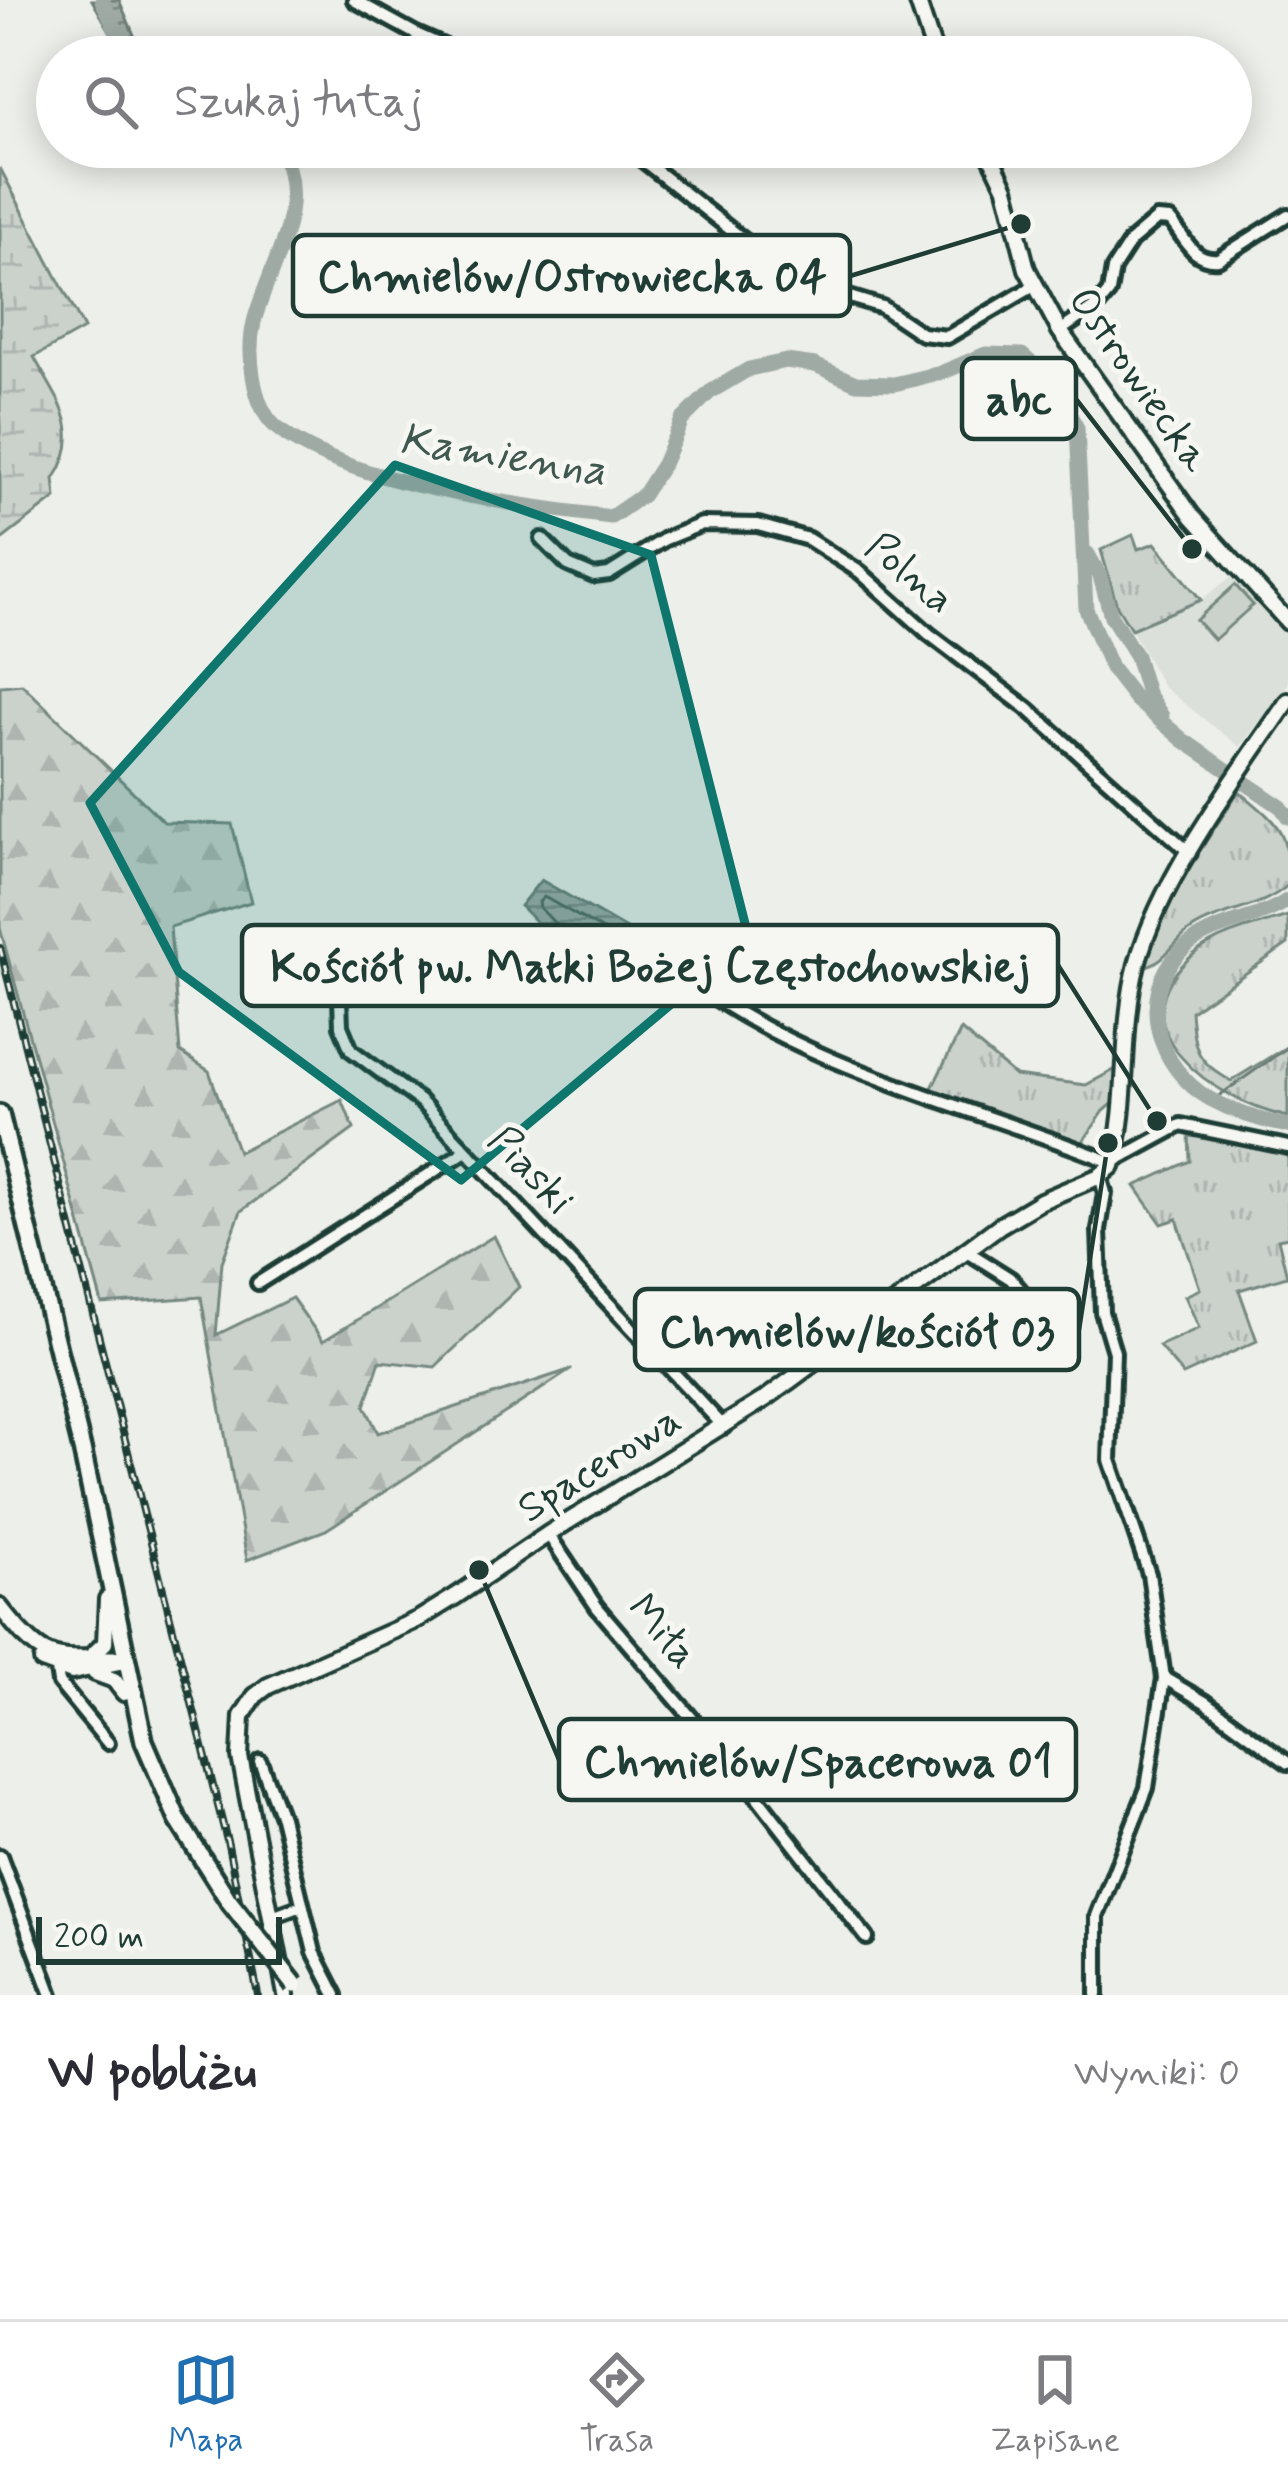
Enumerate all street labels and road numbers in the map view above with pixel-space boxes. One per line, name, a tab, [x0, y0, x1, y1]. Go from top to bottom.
street label: Ostrowiecka	[1054, 277, 1222, 484]
street label: Polna	[853, 521, 965, 627]
street label: Piaski	[475, 1115, 585, 1227]
street label: Spacerowa	[508, 1393, 692, 1537]
street label: Miła	[614, 1583, 710, 1681]

